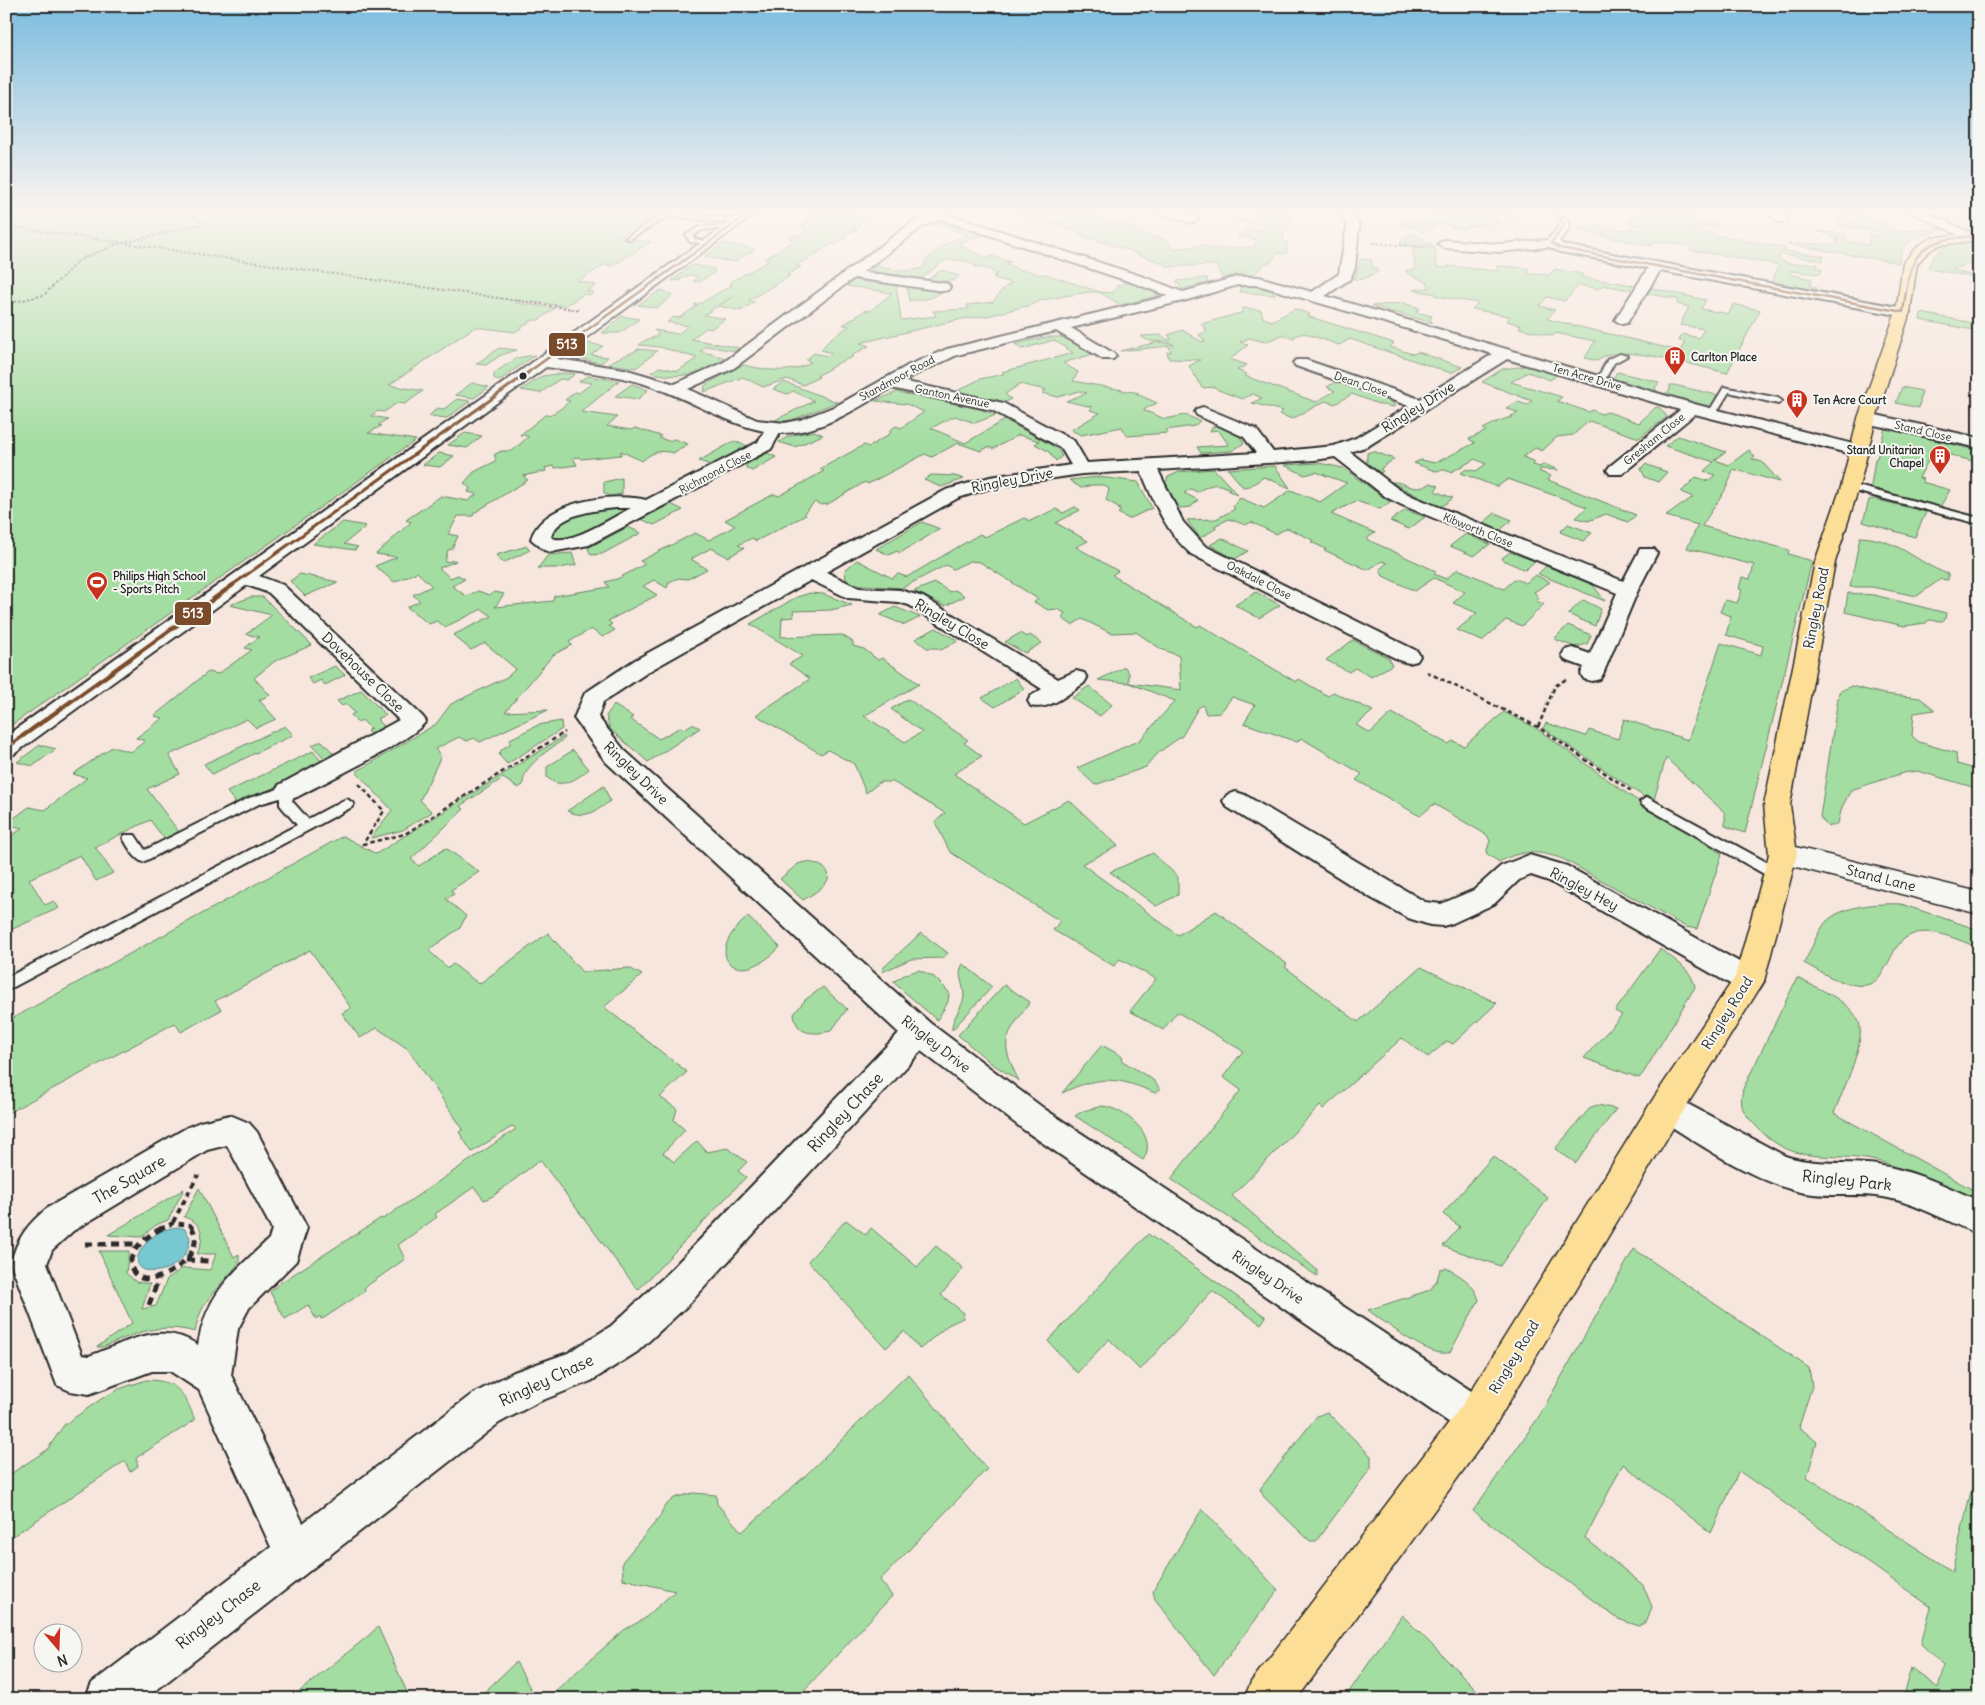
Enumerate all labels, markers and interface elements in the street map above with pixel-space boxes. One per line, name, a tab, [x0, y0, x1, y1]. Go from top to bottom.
line badge: 513	[548, 332, 586, 357]
text: 513	[556, 335, 578, 353]
building icon: Carlton Place	[1663, 345, 1687, 376]
place label: Carlton Place	[1691, 350, 1757, 364]
street label: Standmoor Road	[857, 352, 938, 404]
street label: Ten Acre Drive	[1551, 360, 1623, 394]
street label: Dean Close	[1332, 368, 1390, 400]
unlabelled marker	[518, 371, 528, 381]
street label: Ringley Drive	[1378, 377, 1458, 437]
street label: Ganton Avenue	[913, 381, 991, 411]
building icon: Ten Acre Court	[1785, 388, 1809, 419]
place label: Ten Acre Court	[1813, 393, 1886, 407]
street label: Gresham Close	[1621, 410, 1688, 468]
street label: Stand Close	[1893, 418, 1953, 444]
place label: Stand Unitarian Chapel	[1847, 443, 1925, 471]
building icon: Stand Unitarian Chapel	[1928, 444, 1952, 475]
street label: Richmond Close	[677, 447, 753, 497]
street label: Ringley Drive	[970, 463, 1054, 497]
street label: Kibworth Close	[1441, 510, 1515, 550]
street label: Oakdale Close	[1224, 558, 1294, 602]
street label: Ringley Road	[1799, 566, 1833, 650]
place label: Philips High School - Sports Pitch	[113, 569, 206, 597]
sports icon: Philips High School - Sports Pitch	[85, 570, 109, 601]
street label: Ringley Close	[911, 595, 993, 653]
line badge: 513	[174, 601, 212, 626]
text: 513	[182, 604, 204, 622]
street label: Dovehouse Close	[318, 628, 408, 716]
street label: Ringley Drive	[600, 738, 672, 808]
street label: Stand Lane	[1844, 861, 1918, 895]
street label: Ringley Hey	[1546, 863, 1622, 915]
street label: Ringley Road	[1697, 973, 1757, 1053]
street label: Ringley Drive	[898, 1011, 974, 1077]
street label: Ringley Chase	[803, 1068, 887, 1156]
street label: The Square	[89, 1150, 169, 1208]
street label: Ringley Park	[1801, 1165, 1893, 1195]
street label: Ringley Drive	[1229, 1246, 1307, 1308]
street label: Ringley Road	[1485, 1317, 1543, 1397]
street label: Ringley Chase	[496, 1349, 596, 1411]
street label: Ringley Chase	[172, 1575, 264, 1653]
north arrow	[32, 1622, 82, 1672]
text: N	[55, 1650, 70, 1670]

